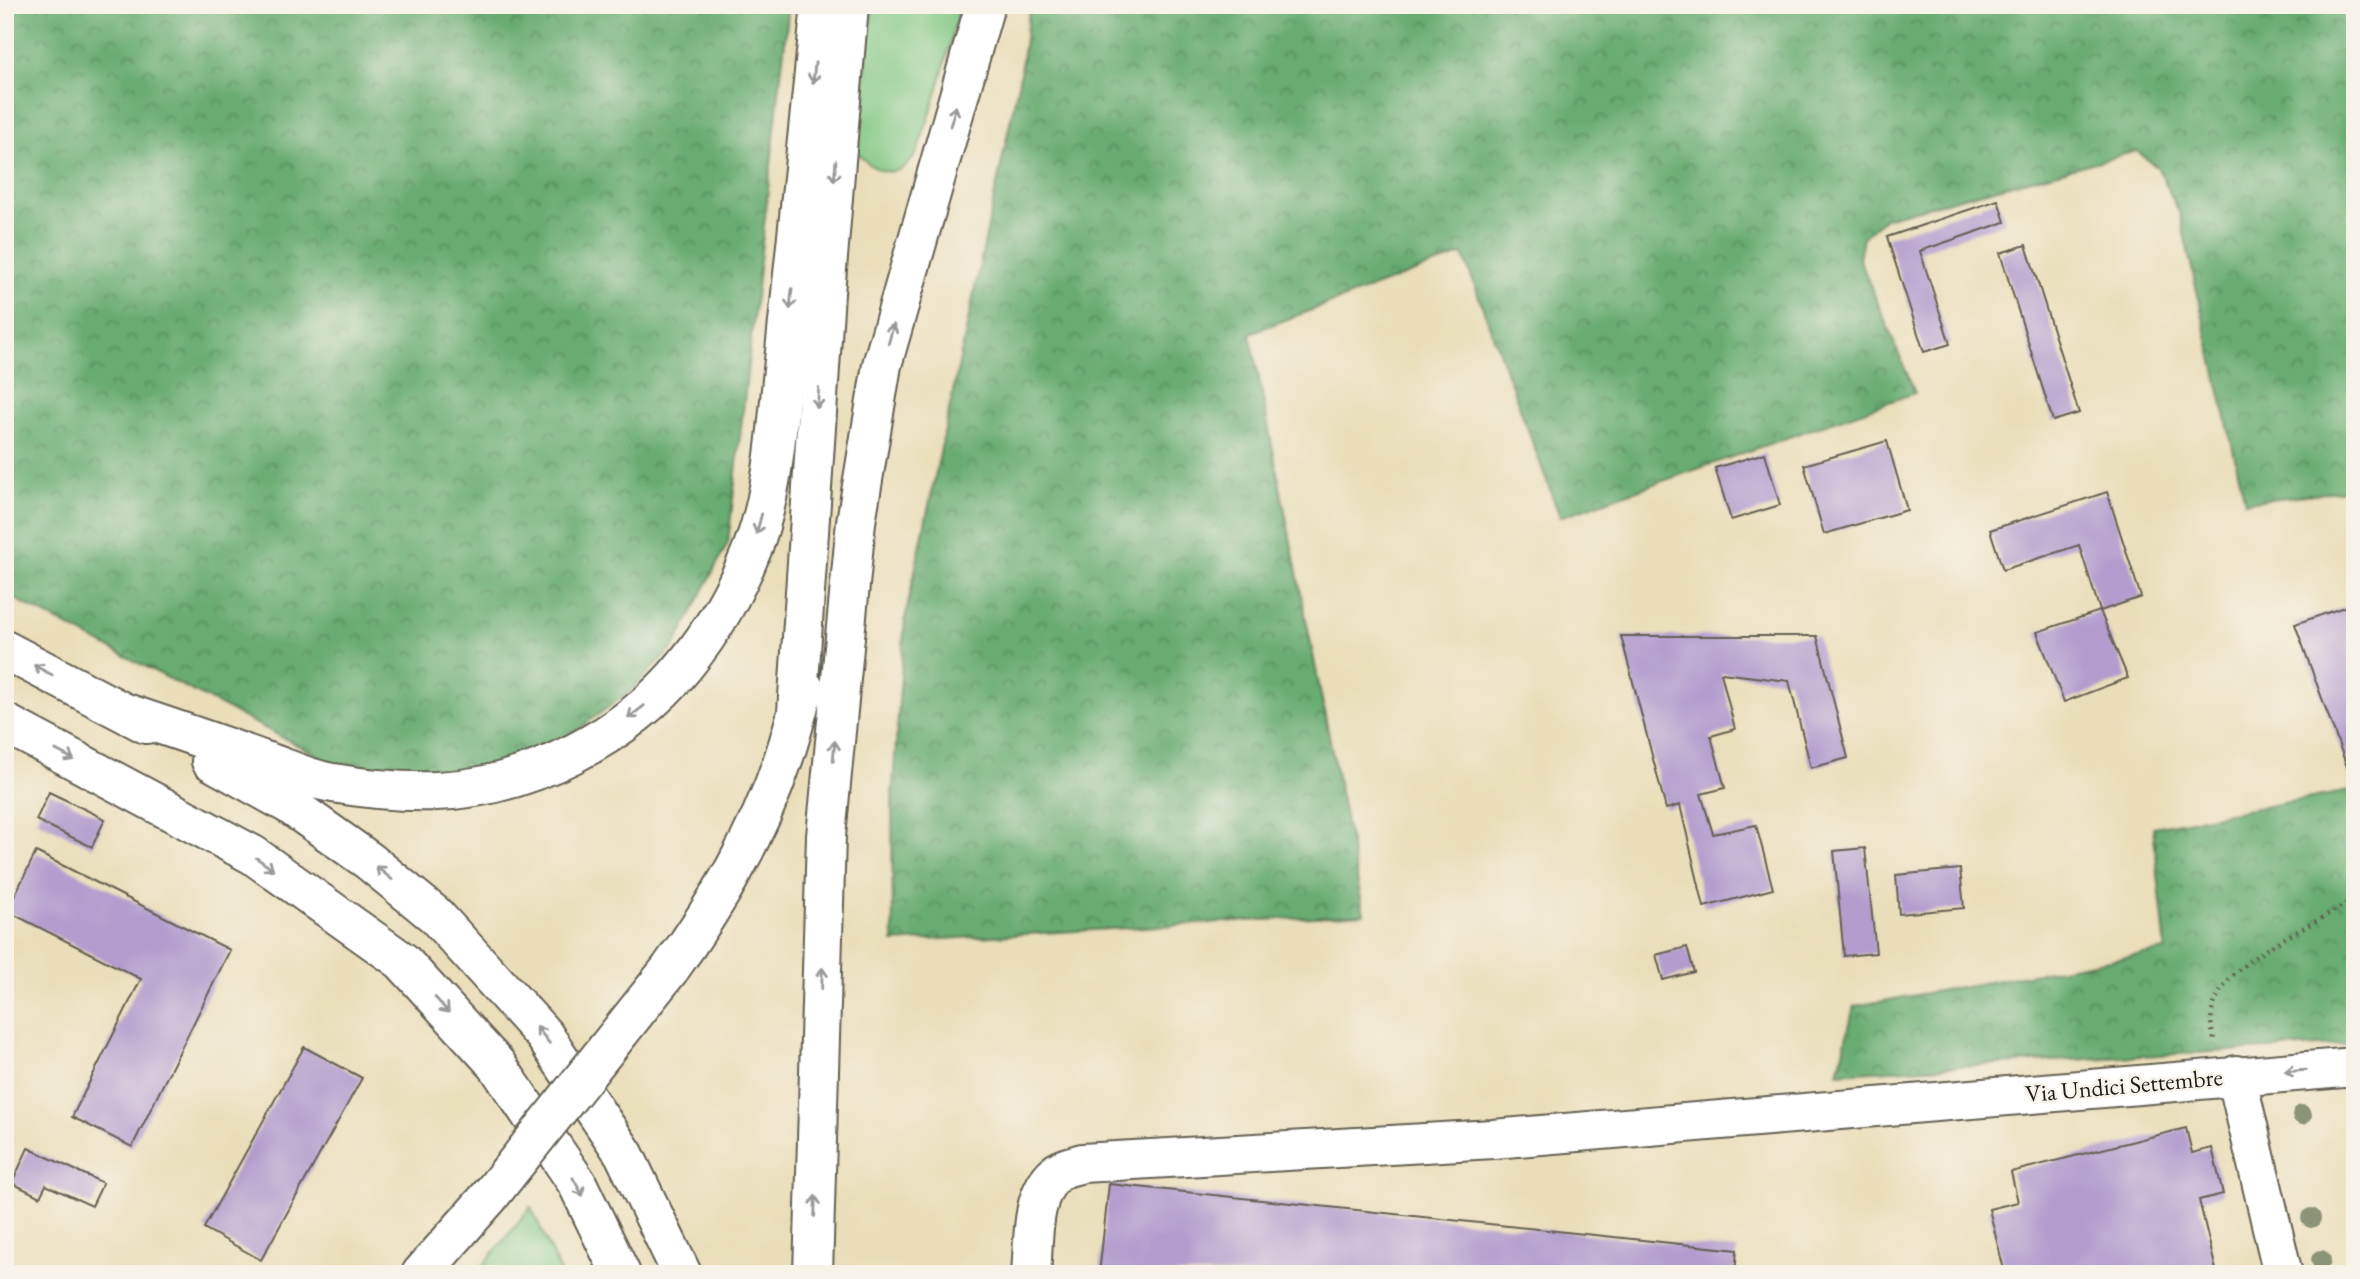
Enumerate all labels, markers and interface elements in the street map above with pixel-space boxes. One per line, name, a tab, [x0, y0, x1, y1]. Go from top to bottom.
one-way arrow	[807, 61, 820, 84]
one-way arrow	[947, 105, 960, 127]
one-way arrow	[828, 159, 841, 182]
one-way arrow	[784, 288, 797, 310]
one-way arrow	[885, 324, 898, 346]
one-way arrow	[812, 386, 825, 409]
one-way arrow	[752, 513, 765, 535]
one-way arrow	[33, 662, 53, 676]
one-way arrow	[628, 704, 646, 719]
one-way arrow	[828, 740, 841, 763]
one-way arrow	[55, 749, 75, 763]
one-way arrow	[255, 857, 274, 871]
one-way arrow	[376, 866, 394, 881]
one-way arrow	[815, 967, 828, 990]
one-way arrow	[434, 996, 451, 1013]
one-way arrow	[536, 1026, 551, 1045]
street label: Via Undici Settembre	[2024, 1061, 2224, 1109]
one-way arrow	[2284, 1065, 2307, 1078]
one-way arrow	[572, 1176, 585, 1197]
one-way arrow	[809, 1194, 822, 1217]

